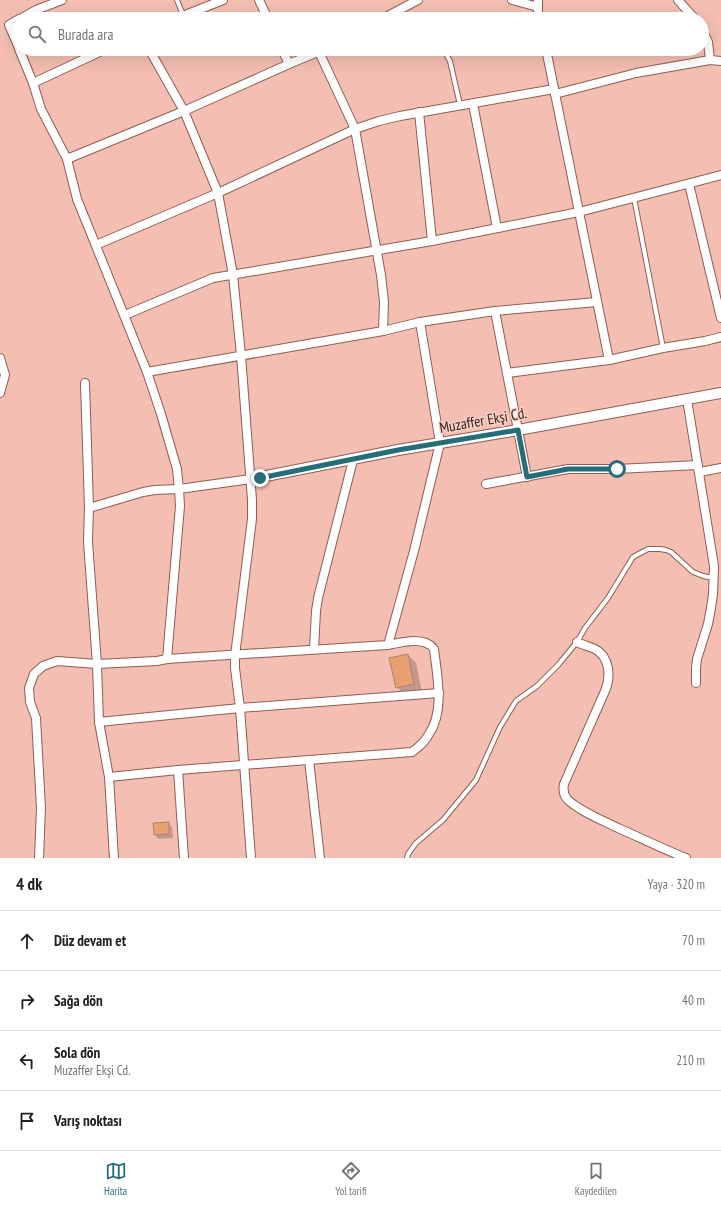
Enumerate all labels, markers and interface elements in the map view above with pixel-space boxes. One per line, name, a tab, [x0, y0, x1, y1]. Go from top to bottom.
search box	[12, 12, 709, 56]
icon: search	[26, 23, 48, 45]
text: Burada ara	[58, 25, 113, 44]
street label: Muzaffer Ekşi Cd.	[438, 403, 528, 437]
route start	[608, 460, 626, 478]
route end	[251, 469, 269, 487]
text: 4 dk	[16, 873, 42, 895]
text: Yaya · 320 m	[648, 876, 705, 893]
icon: ahead	[16, 930, 38, 952]
text: Düz devam et	[54, 931, 126, 950]
text: 70 m	[682, 932, 705, 949]
icon: right	[16, 990, 38, 1012]
text: Sağa dön	[54, 991, 103, 1010]
text: 40 m	[682, 992, 705, 1009]
text: Sola dön	[54, 1043, 100, 1062]
icon: left	[16, 1050, 38, 1072]
text: 210 m	[676, 1052, 705, 1069]
text: Muzaffer Ekşi Cd.	[54, 1062, 131, 1079]
icon: arrive	[16, 1110, 38, 1132]
text: Varış noktası	[54, 1111, 122, 1130]
tab: Harita	[104, 1160, 127, 1198]
tab: Yol tarifi	[335, 1160, 367, 1198]
tab: Kaydedilen	[575, 1160, 617, 1198]

